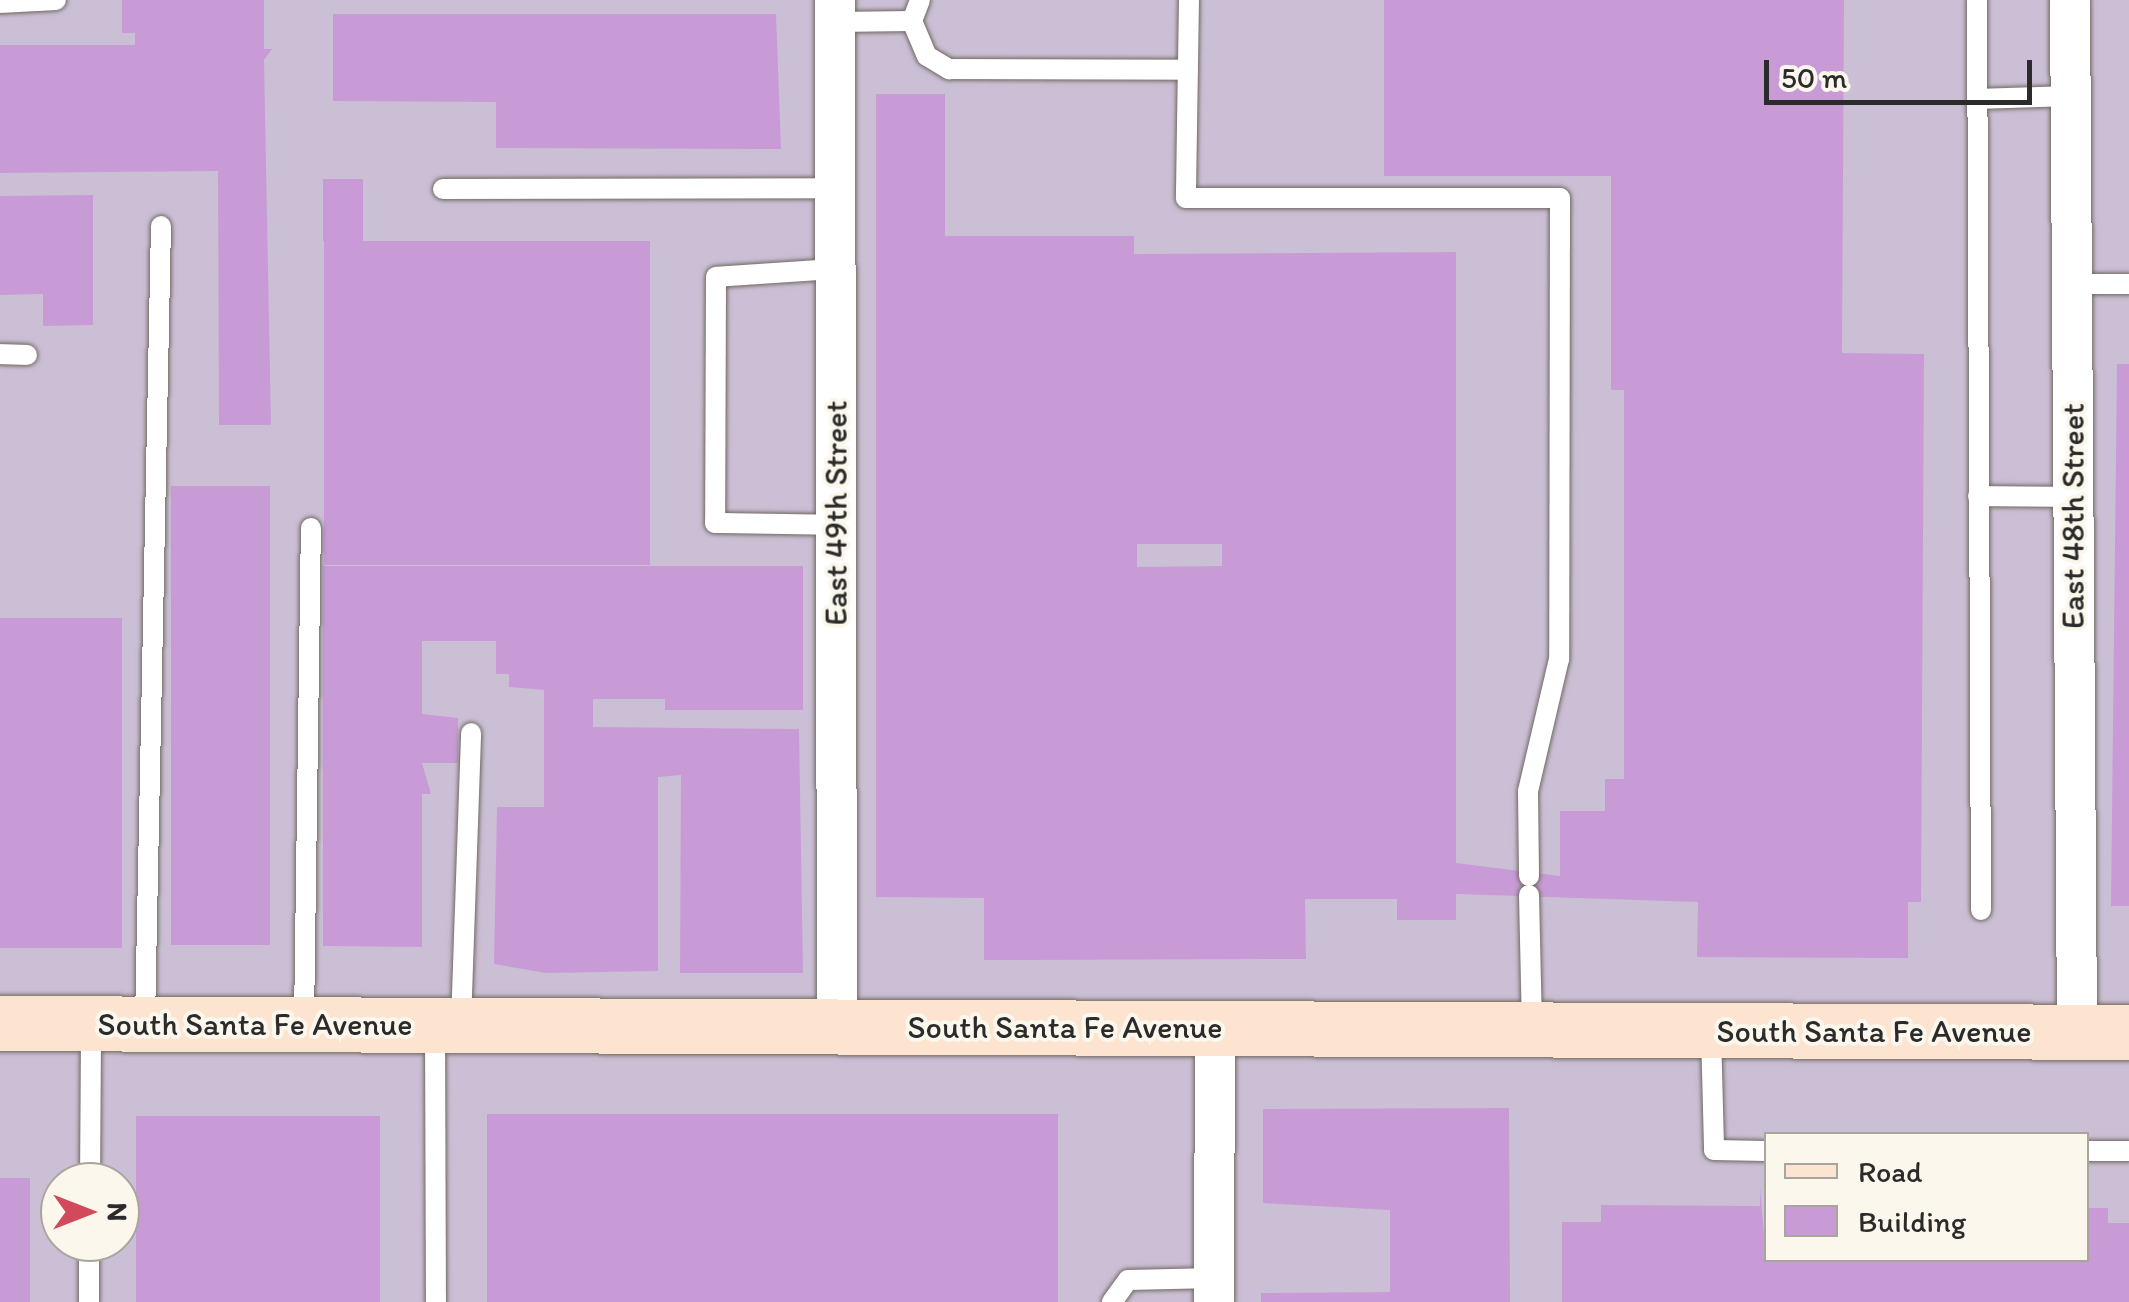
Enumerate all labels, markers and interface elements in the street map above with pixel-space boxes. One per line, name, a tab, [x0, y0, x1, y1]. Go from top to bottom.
scale bar	[1769, 40, 2036, 102]
text: 50 m	[1781, 59, 1847, 96]
street label: East 49th Street	[817, 401, 855, 625]
street label: East 48th Street	[2054, 404, 2092, 628]
street label: South Santa Fe Avenue	[99, 1005, 411, 1043]
street label: South Santa Fe Avenue	[909, 1008, 1221, 1046]
street label: South Santa Fe Avenue	[1718, 1012, 2030, 1050]
legend	[1764, 1132, 2089, 1262]
text: Road	[1858, 1153, 1923, 1190]
north arrow	[40, 1162, 140, 1262]
text: N	[101, 1203, 135, 1221]
text: Building	[1858, 1203, 1966, 1240]

